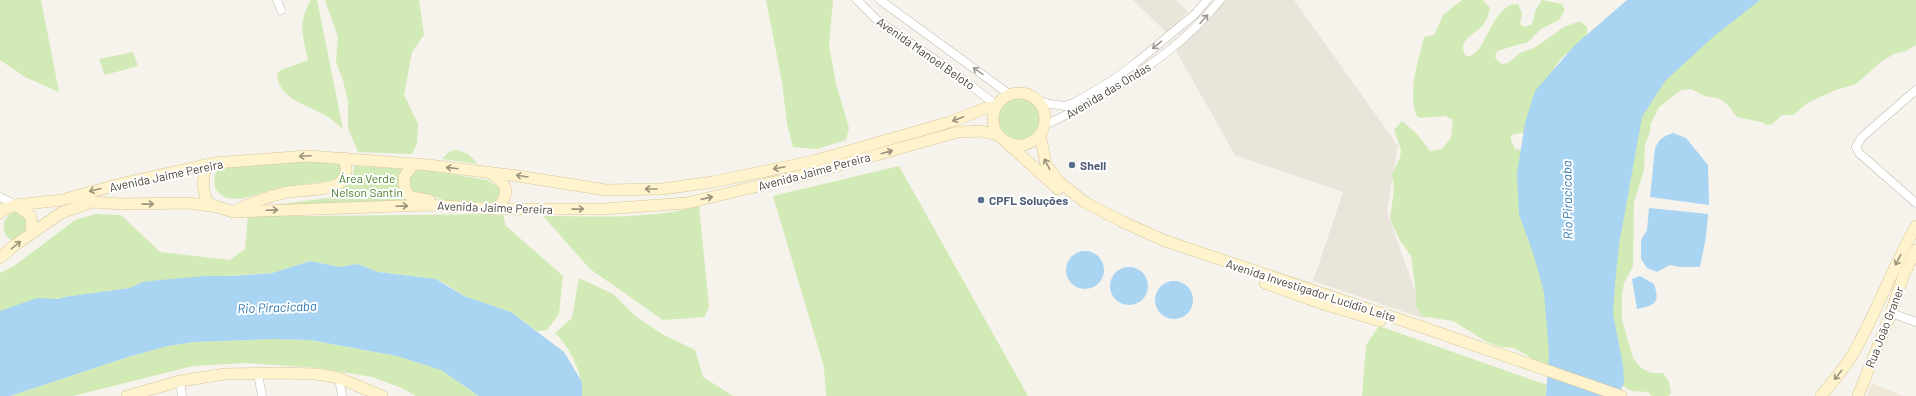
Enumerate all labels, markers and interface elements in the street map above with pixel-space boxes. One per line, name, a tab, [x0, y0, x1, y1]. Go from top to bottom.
street label: Avenida Manoel Beloto	[874, 14, 978, 92]
one-way arrow	[1199, 14, 1209, 24]
one-way arrow	[1152, 40, 1163, 49]
street label: Avenida das Ondas	[1063, 59, 1153, 121]
one-way arrow	[972, 67, 983, 75]
one-way arrow	[953, 115, 965, 123]
one-way arrow	[880, 148, 893, 155]
street label: Avenida Jaime Pereira	[756, 149, 872, 193]
one-way arrow	[299, 153, 312, 160]
street label: Avenida Jaime Pereira	[108, 156, 224, 194]
one-way arrow	[1043, 158, 1050, 170]
place label: Shell	[1080, 158, 1106, 172]
marker: Shell	[1067, 160, 1077, 170]
water label: Rio Piracicaba	[1558, 160, 1576, 240]
one-way arrow	[446, 164, 459, 172]
one-way arrow	[773, 164, 786, 172]
park label: Área Verde Nelson Santin	[331, 171, 403, 199]
one-way arrow	[516, 172, 529, 180]
one-way arrow	[645, 185, 658, 193]
one-way arrow	[88, 187, 101, 194]
place label: CPFL Soluções	[989, 193, 1068, 207]
one-way arrow	[700, 194, 713, 201]
marker: CPFL Soluções	[976, 195, 986, 205]
street label: Avenida Jaime Pereira	[437, 198, 553, 216]
one-way arrow	[141, 200, 154, 207]
one-way arrow	[395, 202, 408, 210]
one-way arrow	[571, 205, 584, 213]
one-way arrow	[265, 207, 278, 214]
one-way arrow	[10, 240, 21, 249]
one-way arrow	[1893, 254, 1901, 266]
street label: Avenida Investigador Lucídio Leite	[1224, 256, 1398, 324]
street label: Rua João Graner	[1862, 284, 1906, 370]
water label: Rio Piracicaba	[237, 298, 317, 316]
one-way arrow	[1834, 370, 1842, 381]

